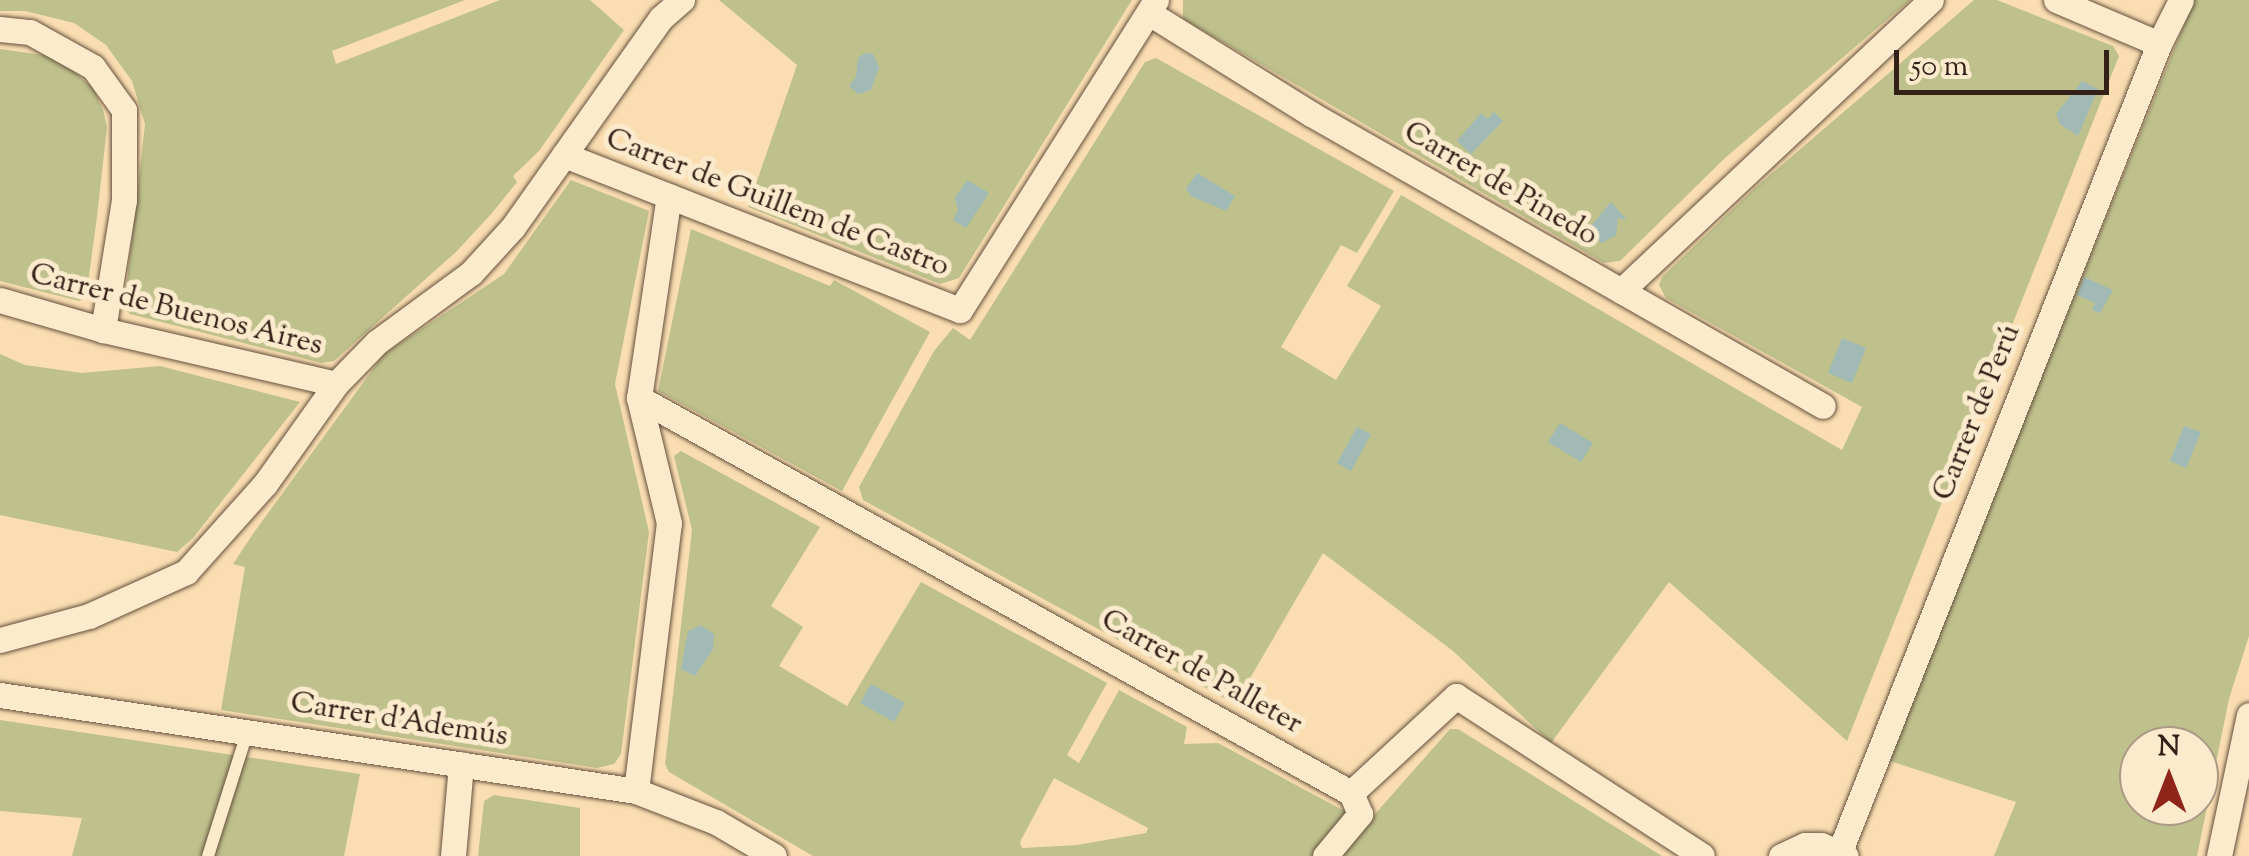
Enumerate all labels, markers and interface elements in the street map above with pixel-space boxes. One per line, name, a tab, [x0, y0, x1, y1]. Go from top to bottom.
scale bar	[1899, 30, 2114, 92]
text: 50 m	[1911, 46, 1968, 89]
street label: Carrer de Pinedo	[1397, 115, 1603, 255]
street label: Carrer de Guillem de Castro	[600, 122, 954, 286]
street label: Carrer de Buenos Aires	[26, 257, 326, 365]
street label: Carrer de Perú	[1926, 320, 2030, 506]
street label: Carrer de Palleter	[1094, 603, 1308, 743]
street label: Carrer d'Ademús	[288, 686, 510, 756]
north arrow	[2119, 726, 2219, 826]
text: N	[2158, 728, 2180, 768]

